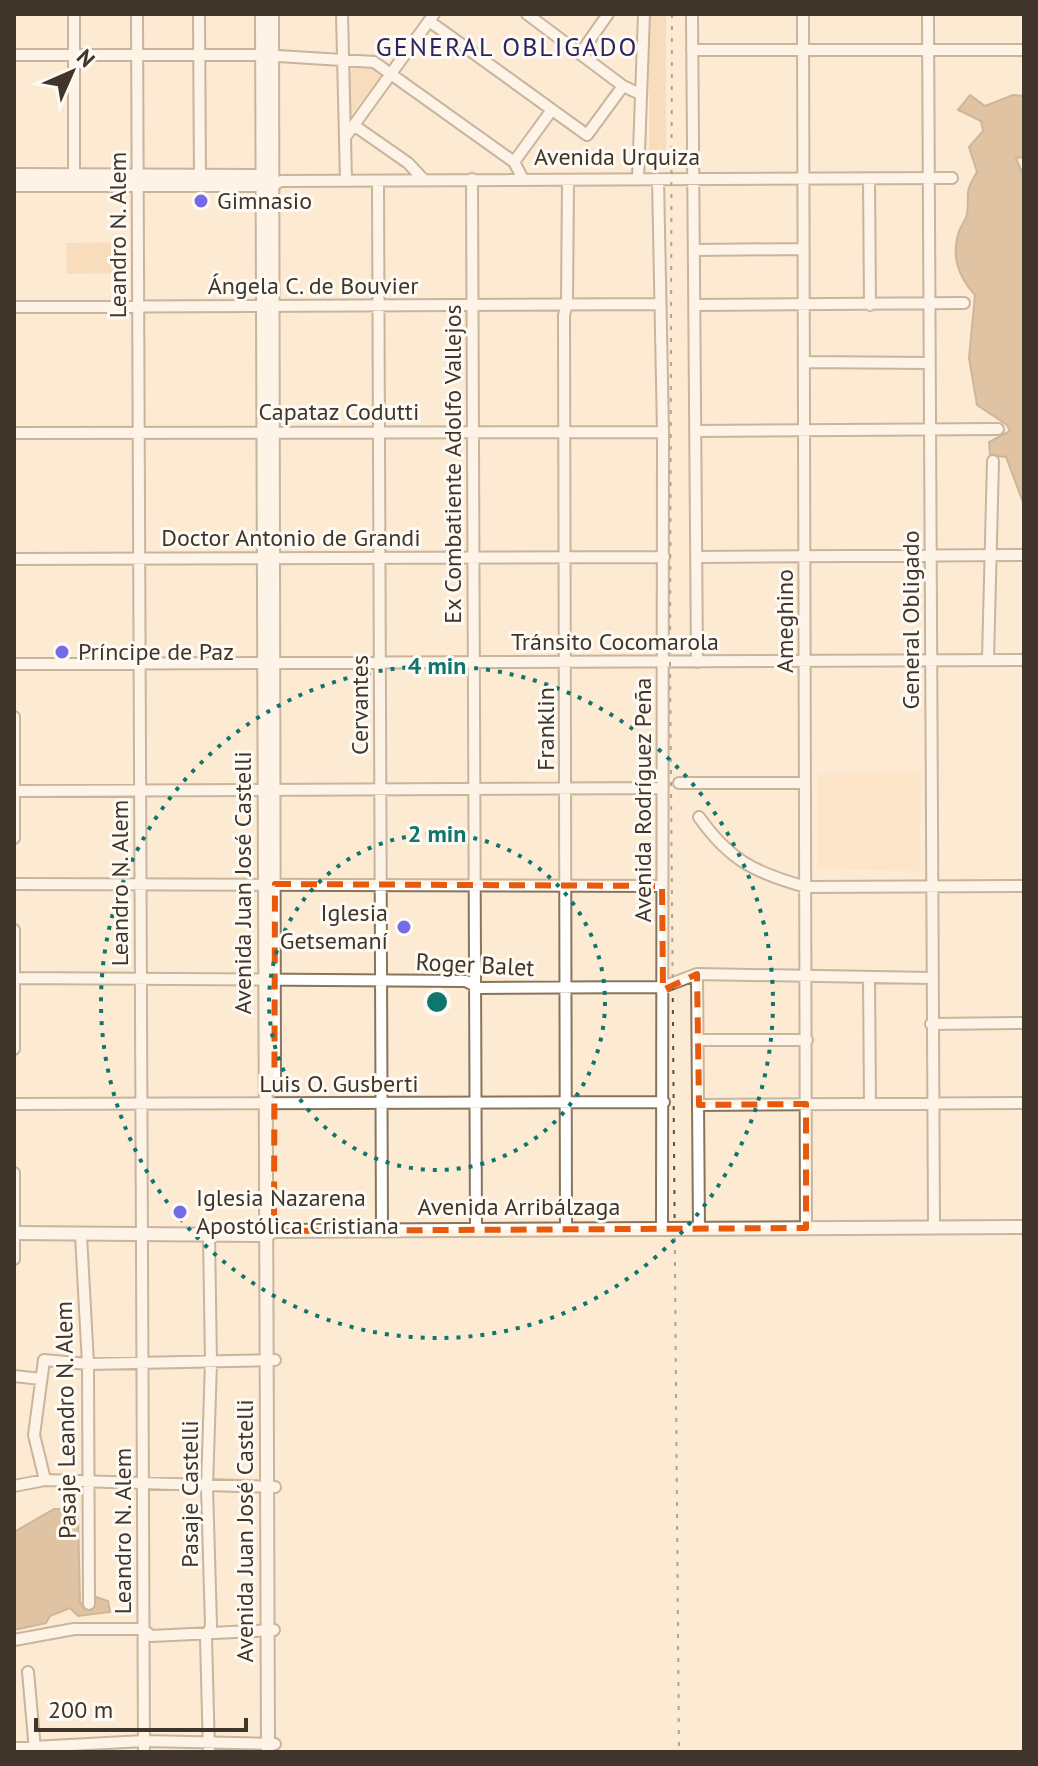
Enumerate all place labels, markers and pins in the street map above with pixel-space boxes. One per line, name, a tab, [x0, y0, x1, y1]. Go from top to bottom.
place label: Gimnasio	[217, 185, 312, 216]
marker: Gimnasio	[192, 192, 210, 210]
place label: Príncipe de Paz	[78, 636, 234, 667]
marker: Príncipe de Paz	[53, 643, 71, 661]
place label: Iglesia Getsemaní	[280, 897, 388, 956]
marker: Iglesia Getsemaní	[395, 918, 413, 936]
centre of rings	[423, 988, 451, 1016]
place label: Iglesia Nazarena Apostólica Cristiana	[196, 1182, 399, 1241]
marker: Iglesia Nazarena Apostólica Cristiana	[171, 1203, 189, 1221]

